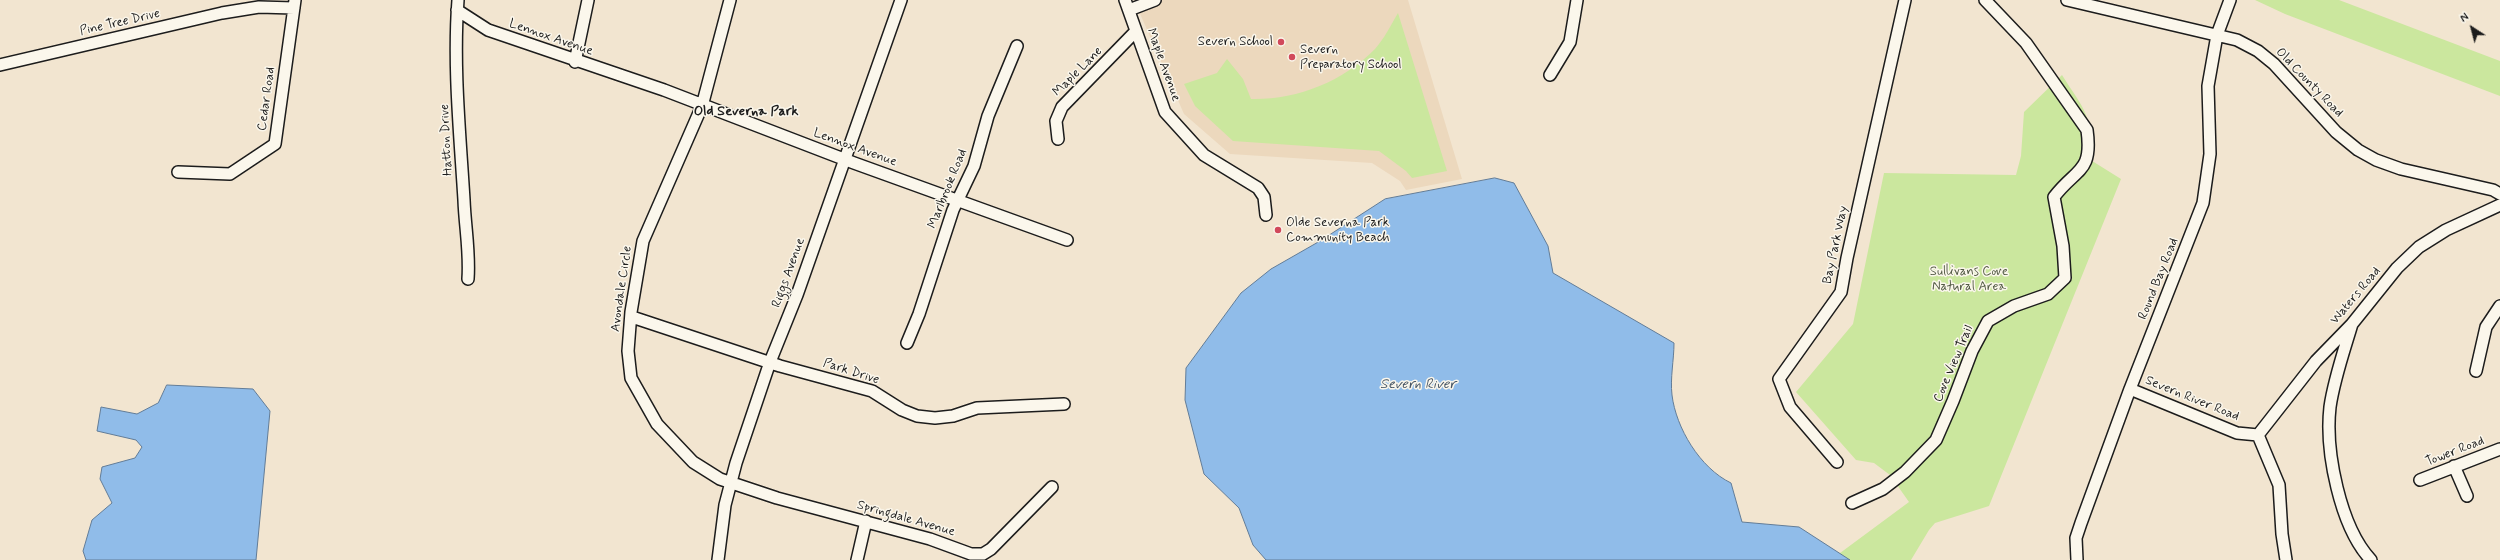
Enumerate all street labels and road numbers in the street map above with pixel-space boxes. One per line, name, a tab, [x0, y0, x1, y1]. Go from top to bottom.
street label: Pine Tree Drive	[78, 6, 162, 40]
street label: Lennox Avenue	[507, 16, 595, 60]
street label: Maple Avenue	[1143, 26, 1183, 104]
street label: Maple Lane	[1050, 44, 1106, 100]
street label: Old County Road	[2272, 45, 2346, 121]
street label: Cedar Road	[255, 66, 279, 132]
street label: Hatton Drive	[437, 104, 457, 176]
street label: Lennox Avenue	[811, 126, 899, 170]
street label: Marlbrook Road	[925, 147, 971, 231]
street label: Bay Park Way	[1820, 204, 1852, 286]
street label: Riggs Avenue	[769, 236, 809, 310]
street label: Round Bay Road	[2136, 236, 2182, 322]
street label: Avondale Circle	[608, 245, 636, 333]
street label: Waters Road	[2328, 264, 2384, 328]
street label: Cove View Trail	[1931, 323, 1977, 405]
street label: Park Drive	[821, 356, 881, 388]
street label: Severn River Road	[2143, 373, 2241, 425]
street label: Tower Road	[2423, 434, 2487, 470]
street label: Springdale Avenue	[855, 498, 957, 540]

